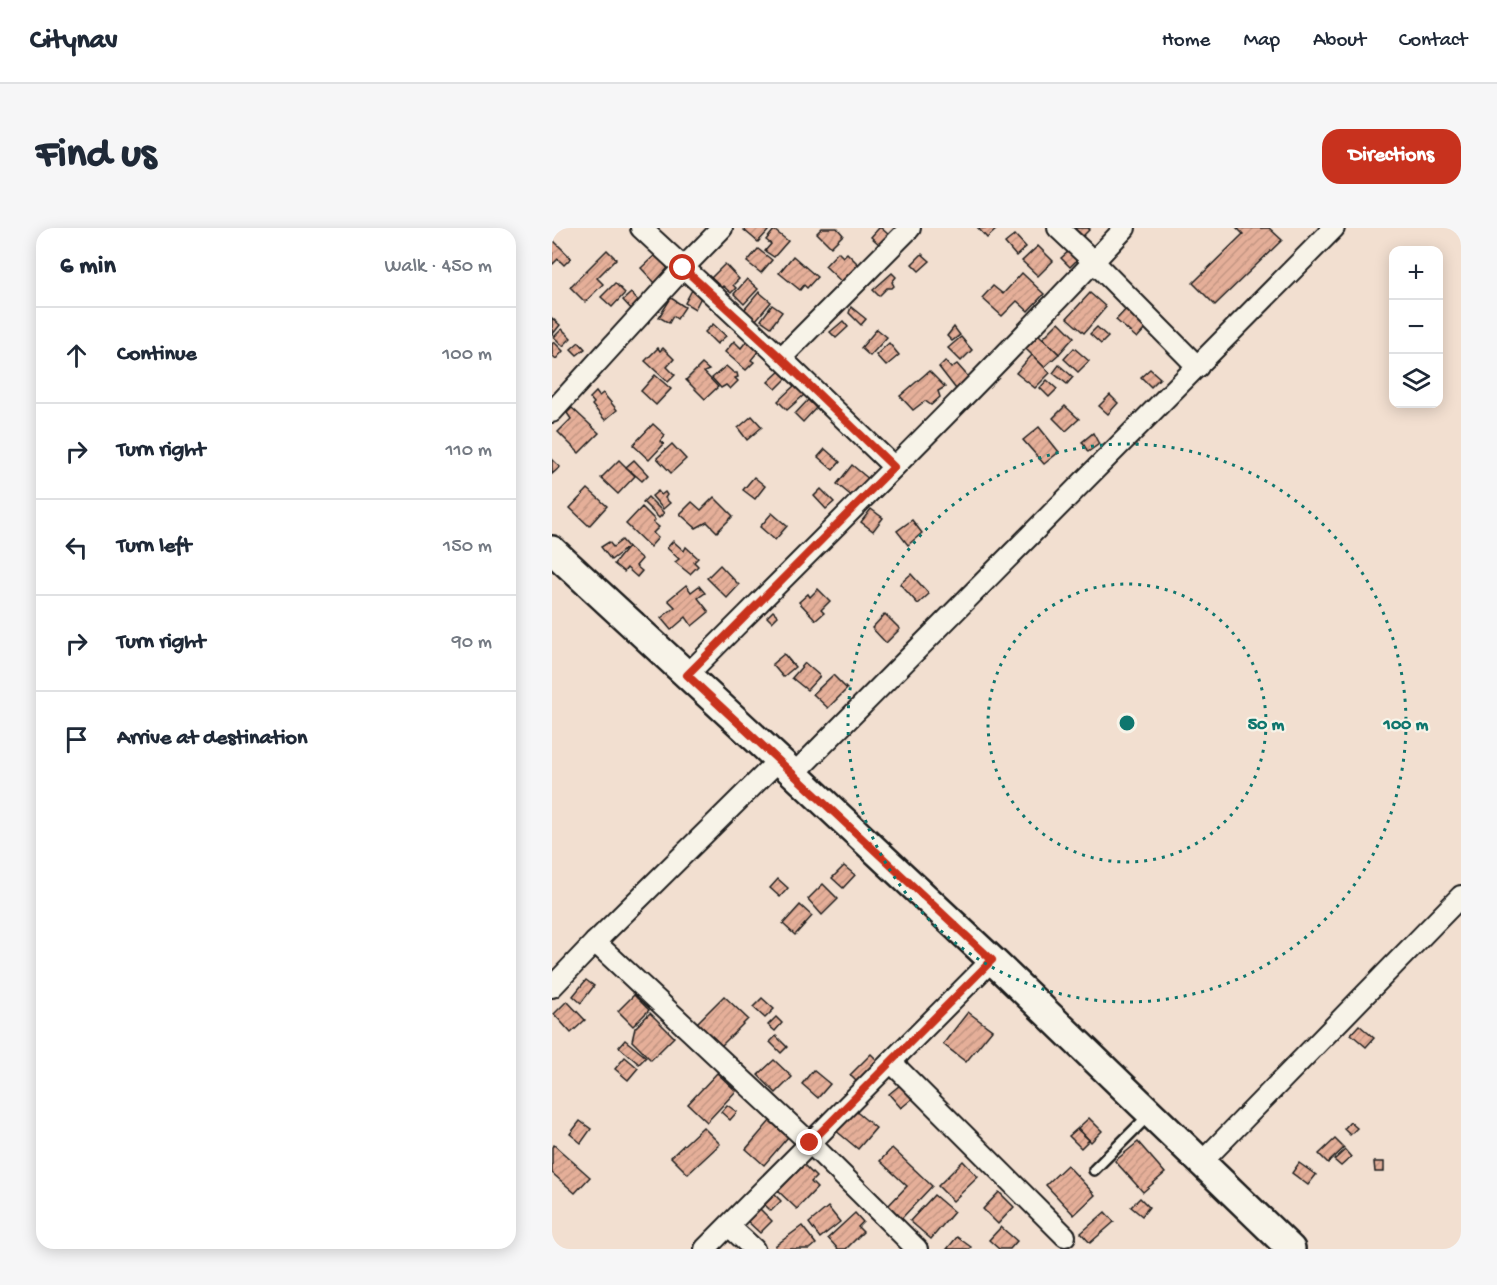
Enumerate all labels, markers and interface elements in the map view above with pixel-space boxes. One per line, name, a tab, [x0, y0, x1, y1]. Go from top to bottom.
text: Citynav	[30, 25, 118, 58]
text: Home	[1162, 29, 1210, 54]
text: Map	[1243, 29, 1280, 54]
text: About	[1313, 29, 1366, 54]
text: Contact	[1399, 29, 1467, 54]
button: Directions	[1322, 129, 1461, 184]
text: Find us	[36, 132, 156, 181]
map controls	[1389, 246, 1443, 408]
button: +	[1389, 246, 1443, 300]
text: 6 min	[60, 252, 116, 283]
route start	[669, 254, 695, 280]
text: Walk · 450 m	[385, 256, 492, 279]
button: −	[1389, 300, 1443, 354]
icon: ahead	[60, 339, 93, 372]
text: Continue	[117, 342, 197, 368]
text: 100 m	[442, 344, 492, 367]
button: layers	[1389, 354, 1443, 408]
icon: right	[60, 435, 93, 468]
text: Turn right	[117, 438, 205, 464]
text: 110 m	[446, 440, 492, 463]
icon: left	[60, 531, 93, 564]
text: Turn left	[117, 534, 191, 560]
text: 150 m	[443, 536, 492, 559]
icon: right	[60, 627, 93, 660]
text: Turn right	[117, 630, 205, 656]
text: 90 m	[452, 632, 492, 655]
centre of rings	[1117, 713, 1137, 733]
text: 50 m	[1248, 715, 1285, 736]
text: 100 m	[1383, 715, 1429, 736]
icon: arrive	[60, 723, 93, 756]
text: Arrive at destination	[117, 726, 307, 752]
route end	[796, 1129, 822, 1155]

